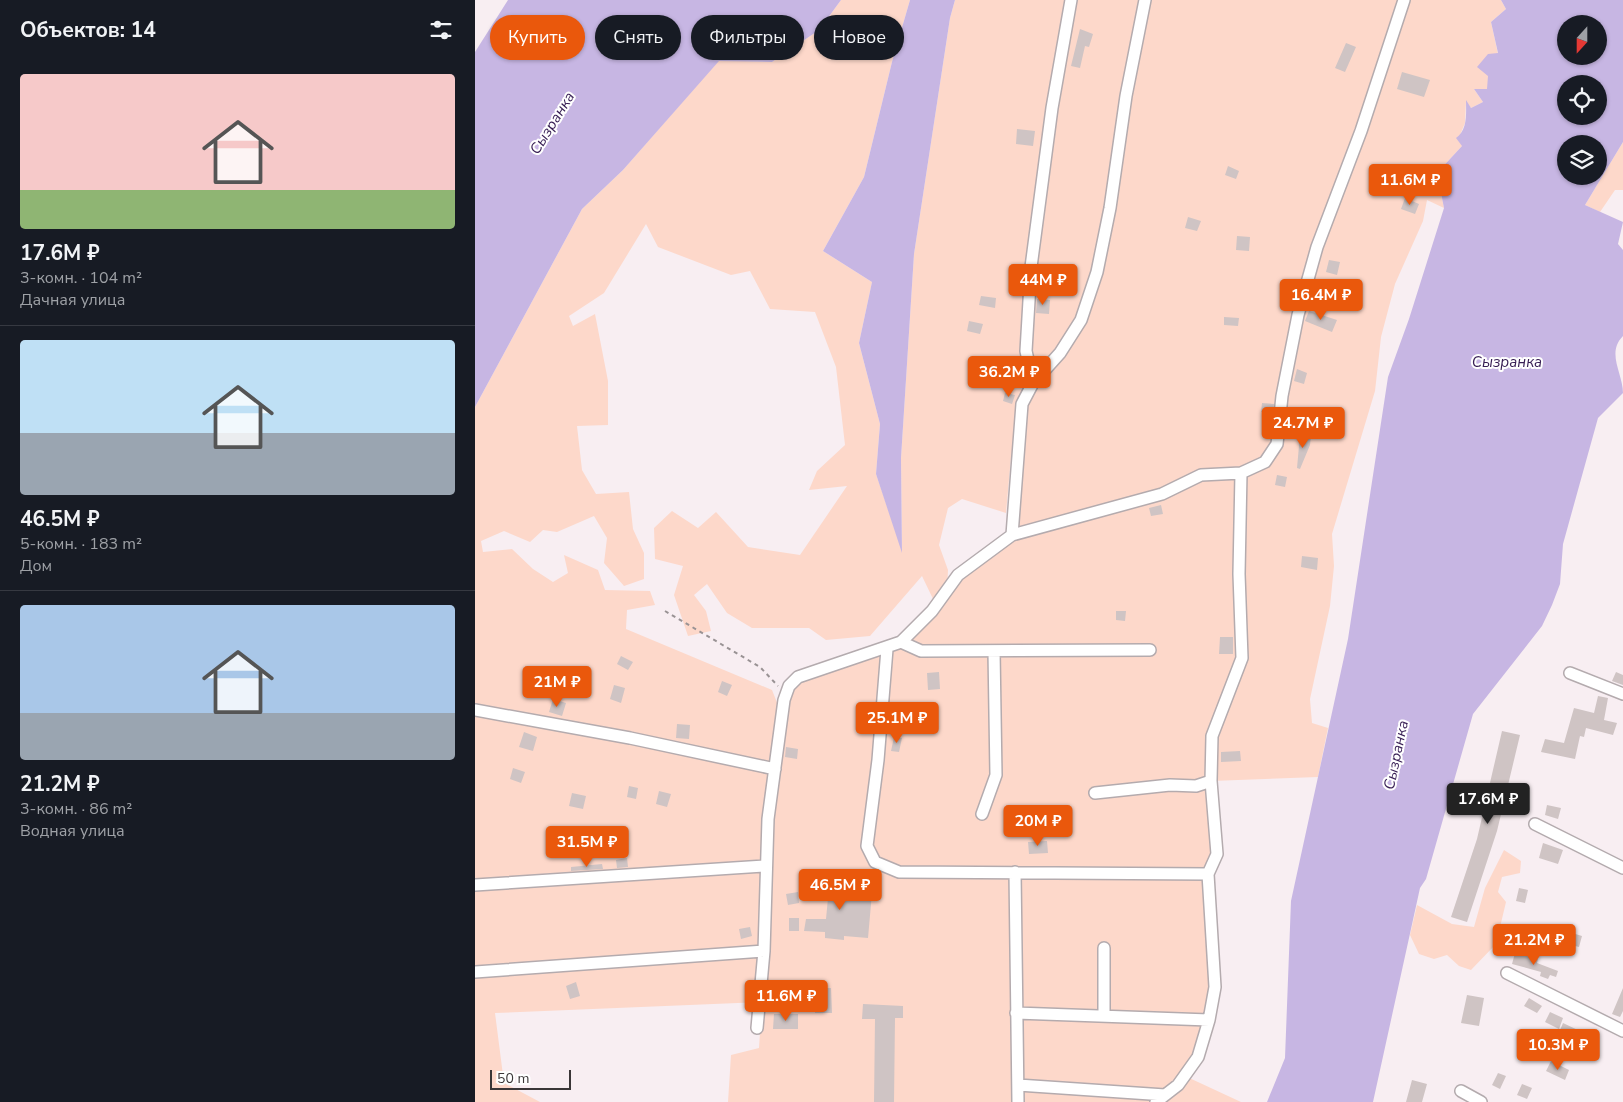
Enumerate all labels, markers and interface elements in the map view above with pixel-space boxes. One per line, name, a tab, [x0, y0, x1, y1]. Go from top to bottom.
chip: Купить	[490, 15, 585, 60]
chip: Снять	[595, 15, 681, 60]
chip: Фильтры	[691, 15, 804, 60]
chip: Новое	[814, 15, 904, 60]
north arrow	[1557, 15, 1607, 65]
map controls	[1557, 15, 1607, 185]
text: Объектов: 14	[20, 16, 156, 44]
icon: filters	[427, 16, 455, 44]
button: locate	[1557, 75, 1607, 125]
water label: Сызранка	[525, 88, 579, 158]
icon: home	[193, 107, 283, 197]
button: layers	[1557, 135, 1607, 185]
pin: 11.6M ₽	[1364, 164, 1456, 206]
text: 11.6M ₽	[1380, 169, 1440, 191]
text: 17.6M ₽	[20, 239, 100, 267]
pin: 44M ₽	[1008, 264, 1078, 306]
text: 3-комн. · 104 m²	[20, 267, 142, 289]
text: 44M ₽	[1019, 269, 1067, 291]
pin: 16.4M ₽	[1275, 278, 1367, 321]
text: 16.4M ₽	[1291, 284, 1351, 306]
text: Дачная улица	[20, 289, 125, 311]
water label: Сызранка	[1472, 352, 1542, 372]
pin: 36.2M ₽	[963, 356, 1055, 398]
text: 36.2M ₽	[979, 361, 1039, 383]
icon: home	[193, 372, 283, 462]
pin: 24.7M ₽	[1257, 406, 1349, 449]
text: 24.7M ₽	[1273, 412, 1333, 434]
text: 46.5M ₽	[20, 505, 100, 533]
text: 5-комн. · 183 m²	[20, 533, 142, 555]
text: Дом	[20, 555, 52, 577]
icon: home	[193, 637, 283, 727]
pin: 21M ₽	[522, 666, 592, 708]
text: 21M ₽	[533, 671, 581, 693]
pin: 25.1M ₽	[851, 702, 943, 744]
text: 25.1M ₽	[867, 707, 927, 729]
water label: Сызранка	[1379, 719, 1413, 791]
text: 21.2M ₽	[20, 770, 100, 798]
pin: 17.6M ₽	[1442, 782, 1534, 825]
text: 17.6M ₽	[1458, 788, 1518, 810]
text: 3-комн. · 86 m²	[20, 798, 132, 820]
pin: 20M ₽	[1003, 804, 1073, 847]
text: 20M ₽	[1014, 810, 1062, 832]
text: Водная улица	[20, 820, 125, 842]
pin: 31.5M ₽	[541, 826, 633, 868]
text: 31.5M ₽	[557, 831, 617, 853]
pin: 46.5M ₽	[794, 868, 886, 911]
text: 46.5M ₽	[810, 874, 870, 896]
pin: 21.2M ₽	[1488, 924, 1580, 966]
text: 21.2M ₽	[1504, 929, 1564, 951]
pin: 11.6M ₽	[740, 980, 832, 1022]
text: 11.6M ₽	[756, 985, 816, 1007]
pin: 10.3M ₽	[1512, 1028, 1604, 1071]
text: 10.3M ₽	[1528, 1034, 1588, 1056]
scale bar	[490, 1067, 571, 1090]
text: 50 m	[497, 1069, 529, 1088]

